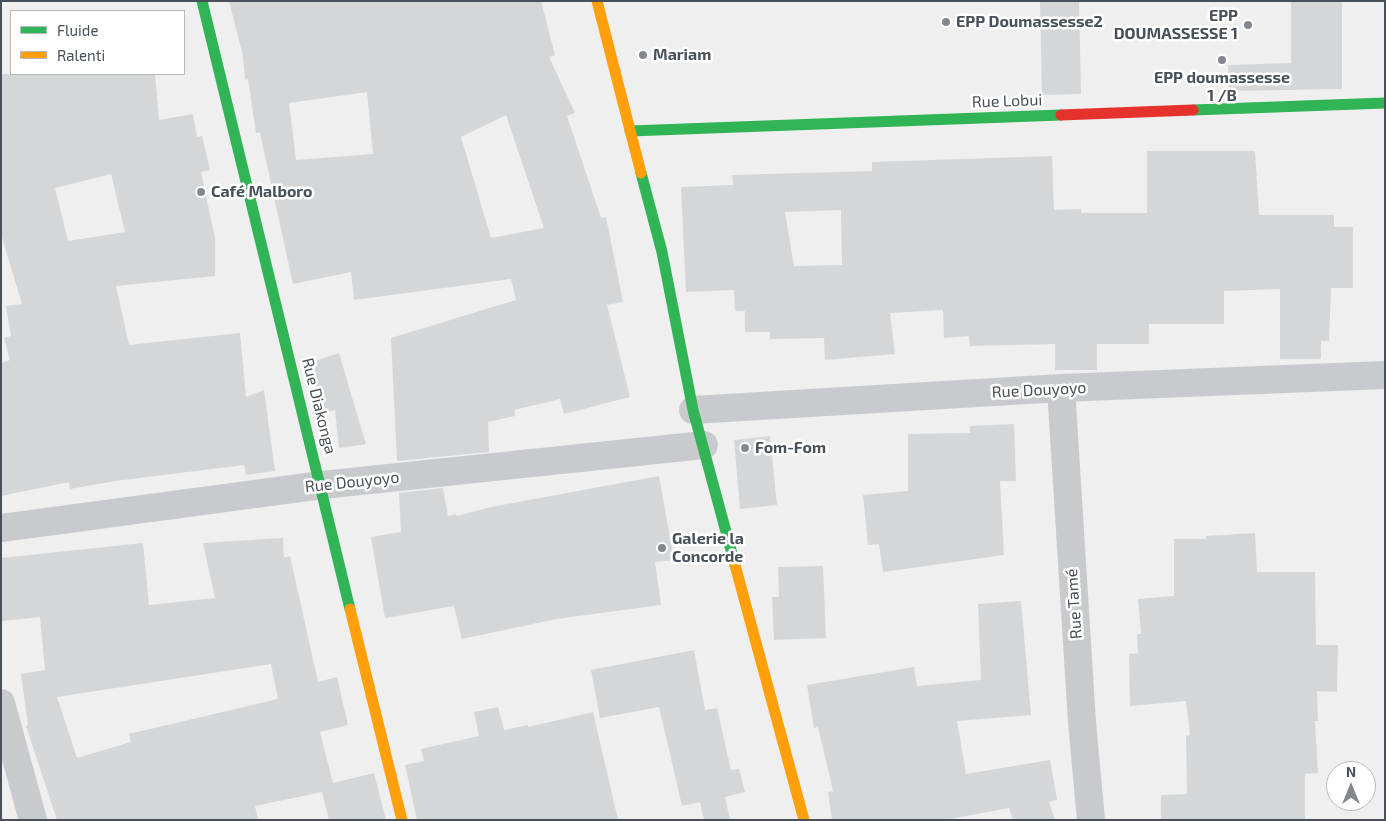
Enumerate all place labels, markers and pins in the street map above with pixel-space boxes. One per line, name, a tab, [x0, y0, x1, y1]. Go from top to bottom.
place label: EPP DOUMASSESSE 1	[1114, 6, 1238, 44]
place label: EPP Doumassesse2	[956, 12, 1103, 32]
marker: EPP Doumassesse2	[940, 16, 952, 28]
marker: EPP DOUMASSESSE 1	[1242, 19, 1254, 31]
place label: Mariam	[653, 45, 711, 65]
marker: Mariam	[637, 49, 649, 61]
marker: EPP doumassesse 1 /B	[1216, 54, 1228, 66]
place label: EPP doumassesse 1 /B	[1154, 68, 1290, 106]
place label: Café Malboro	[211, 182, 312, 202]
marker: Café Malboro	[195, 186, 207, 198]
place label: Fom-Fom	[755, 438, 826, 458]
marker: Fom-Fom	[739, 442, 751, 454]
place label: Galerie la Concorde	[672, 529, 744, 567]
marker: Galerie la Concorde	[656, 542, 668, 554]

